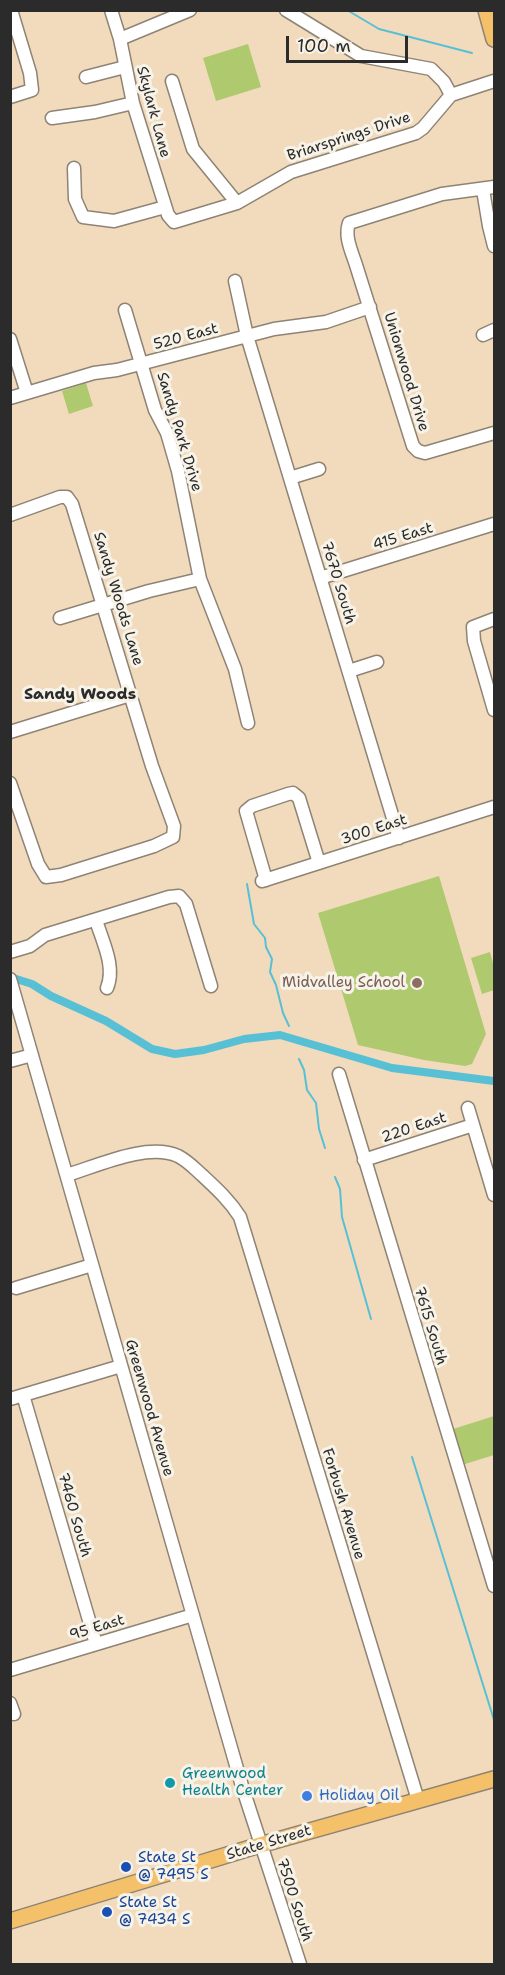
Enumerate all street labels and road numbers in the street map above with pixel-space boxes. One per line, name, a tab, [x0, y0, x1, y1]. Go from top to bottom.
street label: Skylark Lane	[132, 64, 174, 160]
street label: Briarsprings Drive	[285, 109, 413, 165]
street label: Unionwood Drive	[379, 310, 433, 434]
street label: 520 East	[152, 320, 220, 354]
street label: Sandy Park Drive	[152, 370, 206, 494]
street label: 415 East	[371, 519, 435, 555]
street label: Sandy Woods Lane	[89, 530, 147, 668]
street label: 7670 South	[317, 539, 359, 627]
street label: 300 East	[339, 811, 409, 849]
street label: 220 East	[379, 1109, 449, 1147]
street label: 7615 South	[410, 1285, 450, 1367]
street label: Greenwood Avenue	[121, 1337, 177, 1479]
street label: Forbush Avenue	[318, 1446, 368, 1562]
street label: 7460 South	[53, 1471, 95, 1559]
street label: 95 East	[67, 1611, 127, 1645]
street label: State Street	[225, 1822, 313, 1864]
street label: 7500 South	[272, 1856, 316, 1944]

